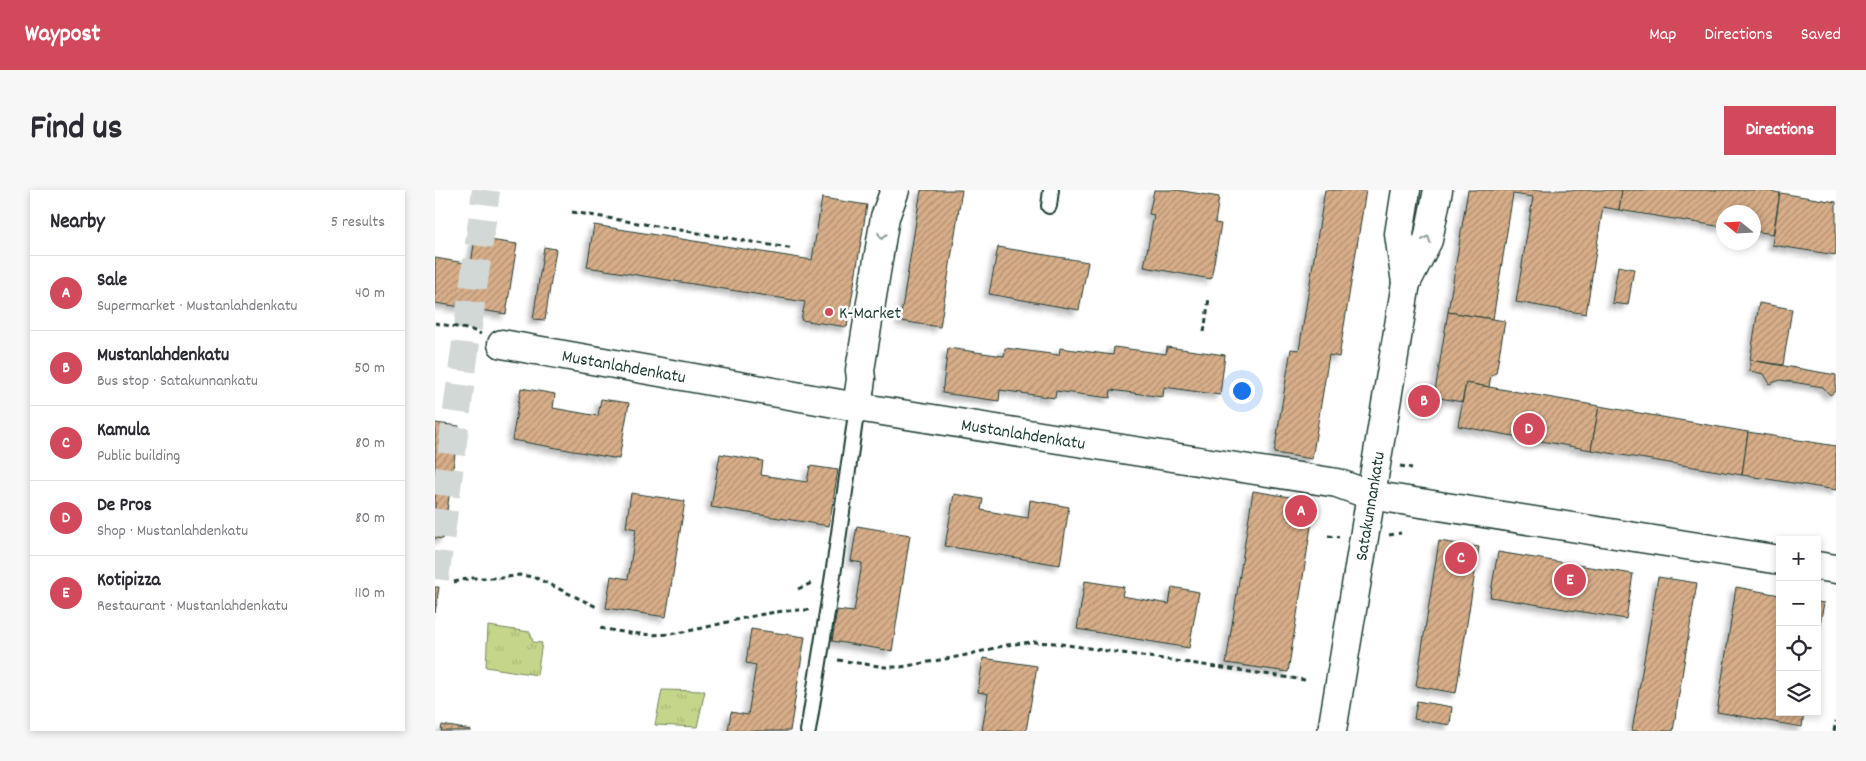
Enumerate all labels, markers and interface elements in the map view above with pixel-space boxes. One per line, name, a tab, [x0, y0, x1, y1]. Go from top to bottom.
text: Waypost	[25, 18, 100, 52]
text: Map	[1649, 23, 1676, 48]
text: Directions	[1704, 23, 1773, 48]
text: Saved	[1801, 23, 1841, 48]
text: Find us	[30, 105, 122, 155]
button: Directions	[1724, 106, 1836, 155]
north arrow	[1716, 205, 1761, 250]
text: Nearby	[50, 208, 105, 238]
text: 5 results	[331, 211, 385, 234]
one-way arrow	[877, 232, 887, 241]
one-way arrow	[1421, 235, 1431, 244]
text: Sale	[97, 268, 127, 295]
text: A	[62, 282, 70, 305]
text: 40 m	[355, 282, 385, 305]
text: Supermarket · Mustanlahdenkatu	[97, 295, 297, 318]
place label: K-Market	[839, 302, 901, 327]
marker: K-Market	[823, 306, 835, 318]
text: Mustanlahdenkatu	[97, 343, 229, 370]
street label: Mustanlahdenkatu	[560, 345, 688, 391]
text: B	[62, 357, 70, 380]
text: 50 m	[354, 357, 385, 380]
text: Bus stop · Satakunnankatu	[97, 370, 258, 393]
your location	[1229, 378, 1255, 404]
pin: B	[1408, 382, 1440, 420]
pin: D	[1513, 410, 1545, 448]
street label: Mustanlahdenkatu	[959, 414, 1087, 458]
text: Kamula	[97, 418, 149, 445]
text: C	[62, 432, 70, 455]
text: 80 m	[355, 432, 385, 455]
text: Public building	[97, 445, 180, 468]
street label: Satakunnankatu	[1350, 450, 1393, 563]
pin: A	[1285, 492, 1317, 530]
text: De Pros	[97, 493, 152, 520]
text: D	[62, 507, 70, 530]
text: 80 m	[355, 507, 385, 530]
text: Shop · Mustanlahdenkatu	[97, 520, 248, 543]
map controls	[1776, 536, 1821, 716]
button: +	[1776, 536, 1821, 581]
pin: C	[1445, 539, 1477, 577]
pin: E	[1554, 561, 1586, 599]
text: Kotipizza	[97, 568, 160, 595]
button: −	[1776, 581, 1821, 626]
text: E	[62, 582, 70, 605]
text: 110 m	[355, 582, 385, 605]
text: Restaurant · Mustanlahdenkatu	[97, 595, 288, 618]
button: locate	[1776, 626, 1821, 671]
button: layers	[1776, 671, 1821, 716]

